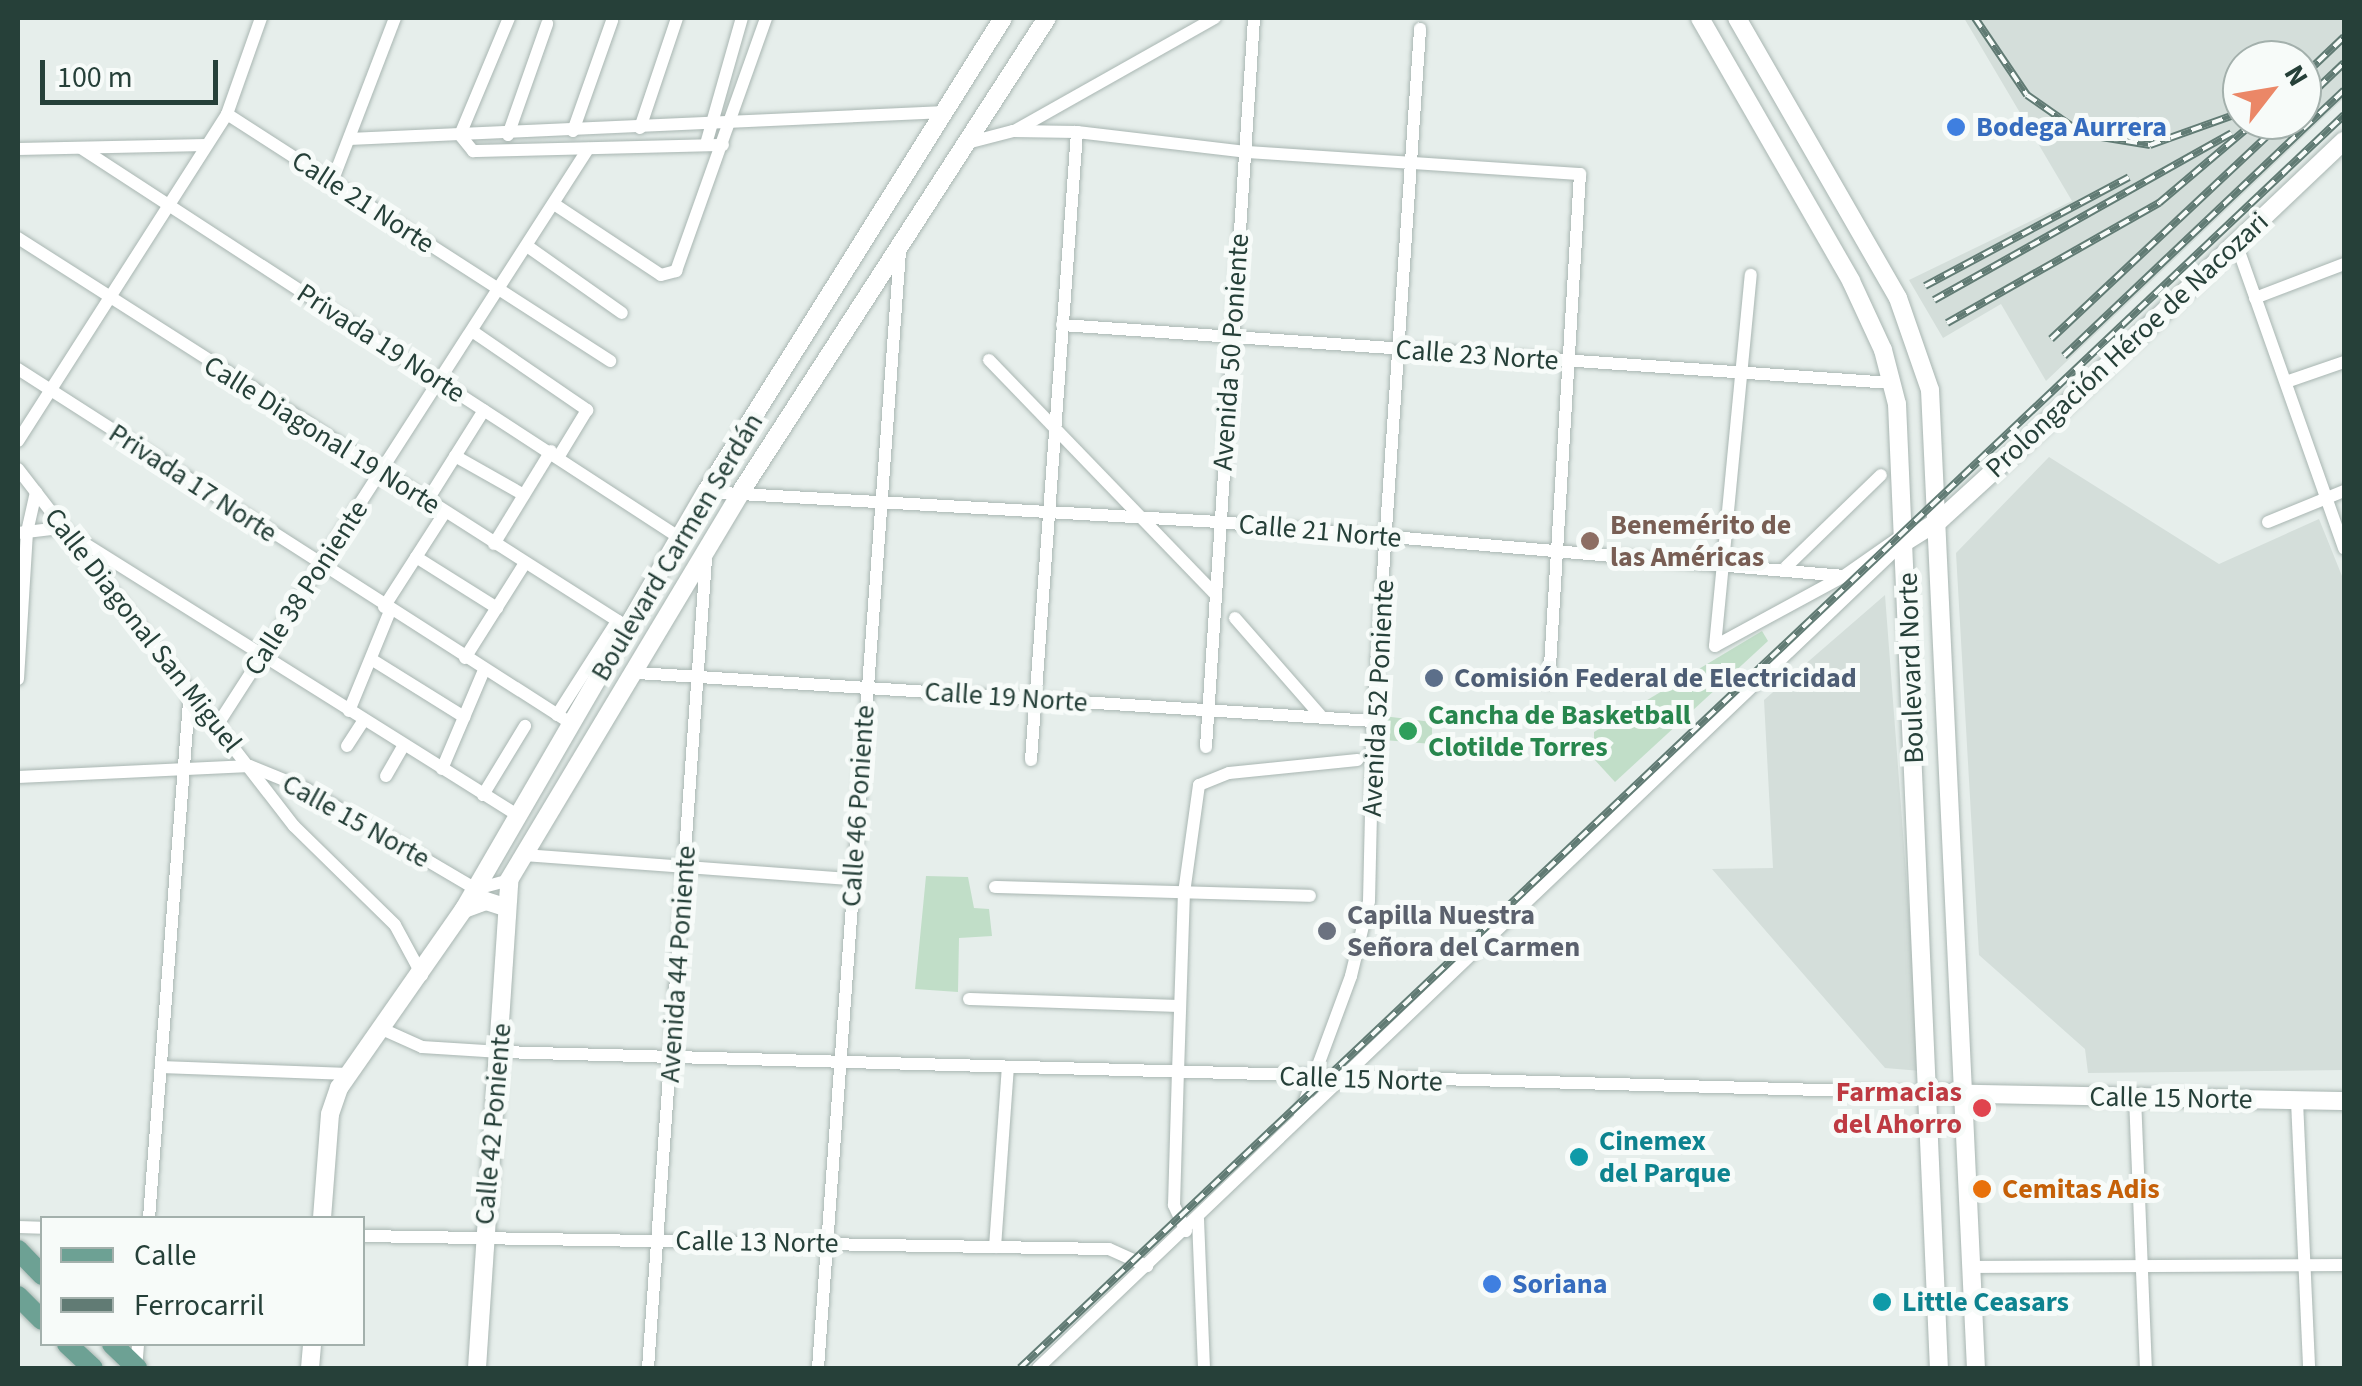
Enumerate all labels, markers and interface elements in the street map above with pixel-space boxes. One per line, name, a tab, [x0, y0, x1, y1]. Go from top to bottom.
scale bar	[45, 40, 222, 102]
north arrow	[2222, 40, 2322, 140]
text: 100 m	[57, 56, 133, 99]
text: N	[2274, 57, 2318, 94]
place label: Bodega Aurrera	[1976, 110, 2167, 144]
marker: Bodega Aurrera	[1945, 116, 1967, 138]
street label: Calle 21 Norte	[285, 143, 441, 261]
street label: Prolongación Héroe de Nacozari	[1979, 205, 2275, 485]
street label: Avenida 50 Poniente	[1206, 232, 1256, 472]
street label: Privada 19 Norte	[291, 276, 471, 410]
street label: Calle 23 Norte	[1394, 333, 1560, 377]
street label: Calle Diagonal 19 Norte	[198, 349, 446, 521]
street label: Boulevard Carmen Serdán	[584, 407, 770, 687]
street label: Privada 17 Norte	[103, 416, 283, 550]
street label: Calle 38 Poniente	[237, 494, 375, 682]
street label: Calle Diagonal San Miguel	[37, 501, 249, 759]
street label: Calle 21 Norte	[1237, 507, 1403, 555]
place label: Benemérito de las Américas	[1610, 508, 1791, 574]
marker: Benemérito de las Américas	[1579, 530, 1601, 552]
street label: Boulevard Norte	[1891, 572, 1931, 764]
street label: Avenida 52 Poniente	[1355, 579, 1401, 817]
place label: Comisión Federal de Electricidad	[1454, 661, 1857, 695]
marker: Comisión Federal de Electricidad	[1423, 667, 1445, 689]
street label: Calle 19 Norte	[923, 675, 1089, 719]
place label: Cancha de Basketball Clotilde Torres	[1428, 698, 1691, 764]
street label: Calle 46 Poniente	[834, 704, 882, 908]
marker: Cancha de Basketball Clotilde Torres	[1397, 720, 1419, 742]
street label: Calle 15 Norte	[276, 767, 436, 875]
street label: Avenida 44 Poniente	[653, 844, 703, 1084]
place label: Capilla Nuestra Señora del Carmen	[1347, 898, 1580, 964]
marker: Capilla Nuestra Señora del Carmen	[1316, 920, 1338, 942]
street label: Calle 42 Poniente	[467, 1022, 519, 1226]
street label: Calle 15 Norte	[1279, 1059, 1443, 1099]
place label: Farmacias del Ahorro	[1833, 1075, 1962, 1141]
street label: Calle 15 Norte	[2089, 1080, 2253, 1116]
marker: Farmacias del Ahorro	[1971, 1097, 1993, 1119]
place label: Cinemex del Parque	[1599, 1124, 1731, 1190]
marker: Cinemex del Parque	[1568, 1146, 1590, 1168]
place label: Cemitas Adis	[2002, 1172, 2160, 1206]
marker: Cemitas Adis	[1971, 1178, 1993, 1200]
legend	[40, 1216, 365, 1346]
street label: Calle 13 Norte	[675, 1224, 839, 1260]
text: Calle	[134, 1234, 196, 1277]
place label: Soriana	[1512, 1267, 1608, 1301]
marker: Soriana	[1481, 1273, 1503, 1295]
text: Ferrocarril	[134, 1284, 264, 1327]
place label: Little Ceasars	[1902, 1285, 2069, 1319]
marker: Little Ceasars	[1871, 1291, 1893, 1313]

